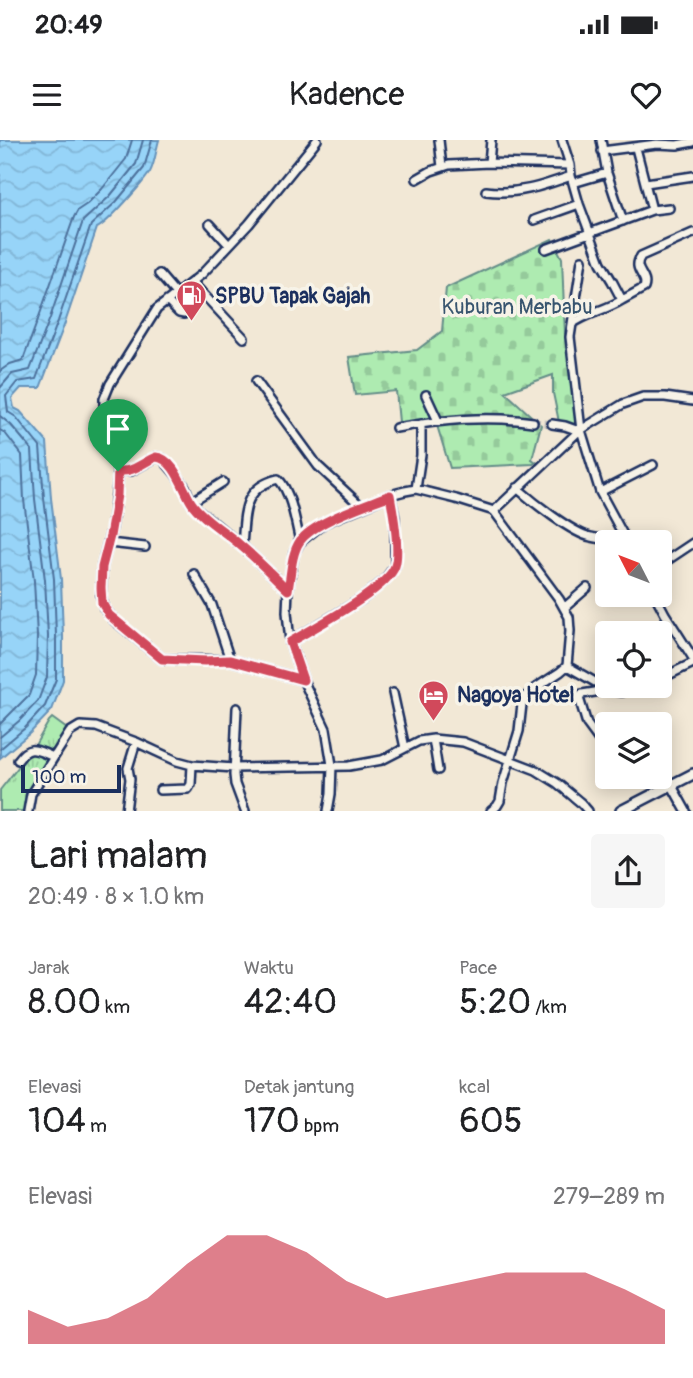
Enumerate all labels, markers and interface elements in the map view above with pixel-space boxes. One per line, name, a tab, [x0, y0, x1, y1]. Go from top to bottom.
text: 20:49	[35, 9, 103, 41]
text: Kadence	[289, 75, 404, 115]
icon: menu	[28, 76, 66, 114]
icon: heart	[627, 76, 665, 114]
fuel station icon: SPBU Tapak Gajah	[175, 279, 209, 323]
place label: SPBU Tapak Gajah	[215, 283, 371, 310]
park label: Kuburan Merbabu	[441, 294, 593, 321]
pin	[88, 399, 148, 471]
icon: arrive	[99, 410, 137, 448]
north arrow	[595, 530, 672, 607]
map controls	[595, 530, 672, 789]
button: locate	[595, 621, 672, 698]
hotel icon: Nagoya Hotel	[417, 678, 451, 722]
place label: Nagoya Hotel	[457, 682, 574, 709]
button: layers	[595, 712, 672, 789]
scale bar	[21, 762, 121, 794]
text: 100 m	[32, 765, 86, 789]
text: Lari malam	[28, 832, 208, 880]
button: share	[591, 834, 665, 908]
text: 20:49 · 8 × 1.0 km	[28, 882, 204, 911]
text: Jarak	[28, 956, 69, 980]
text: Waktu	[244, 956, 294, 980]
text: Pace	[459, 956, 497, 980]
text: 8.00	[28, 980, 101, 1024]
text: 42:40	[244, 980, 337, 1024]
text: 5:20	[459, 980, 531, 1024]
text: km	[101, 995, 130, 1019]
text: /km	[531, 995, 567, 1019]
text: Elevasi	[28, 1075, 81, 1099]
text: Detak jantung	[244, 1075, 354, 1099]
text: kcal	[459, 1075, 490, 1099]
text: 104	[28, 1099, 86, 1143]
text: 170	[244, 1099, 300, 1143]
text: 605	[459, 1099, 523, 1143]
text: m	[86, 1114, 107, 1138]
text: bpm	[300, 1114, 339, 1138]
text: Elevasi	[28, 1182, 92, 1211]
text: 279–289 m	[553, 1182, 665, 1211]

